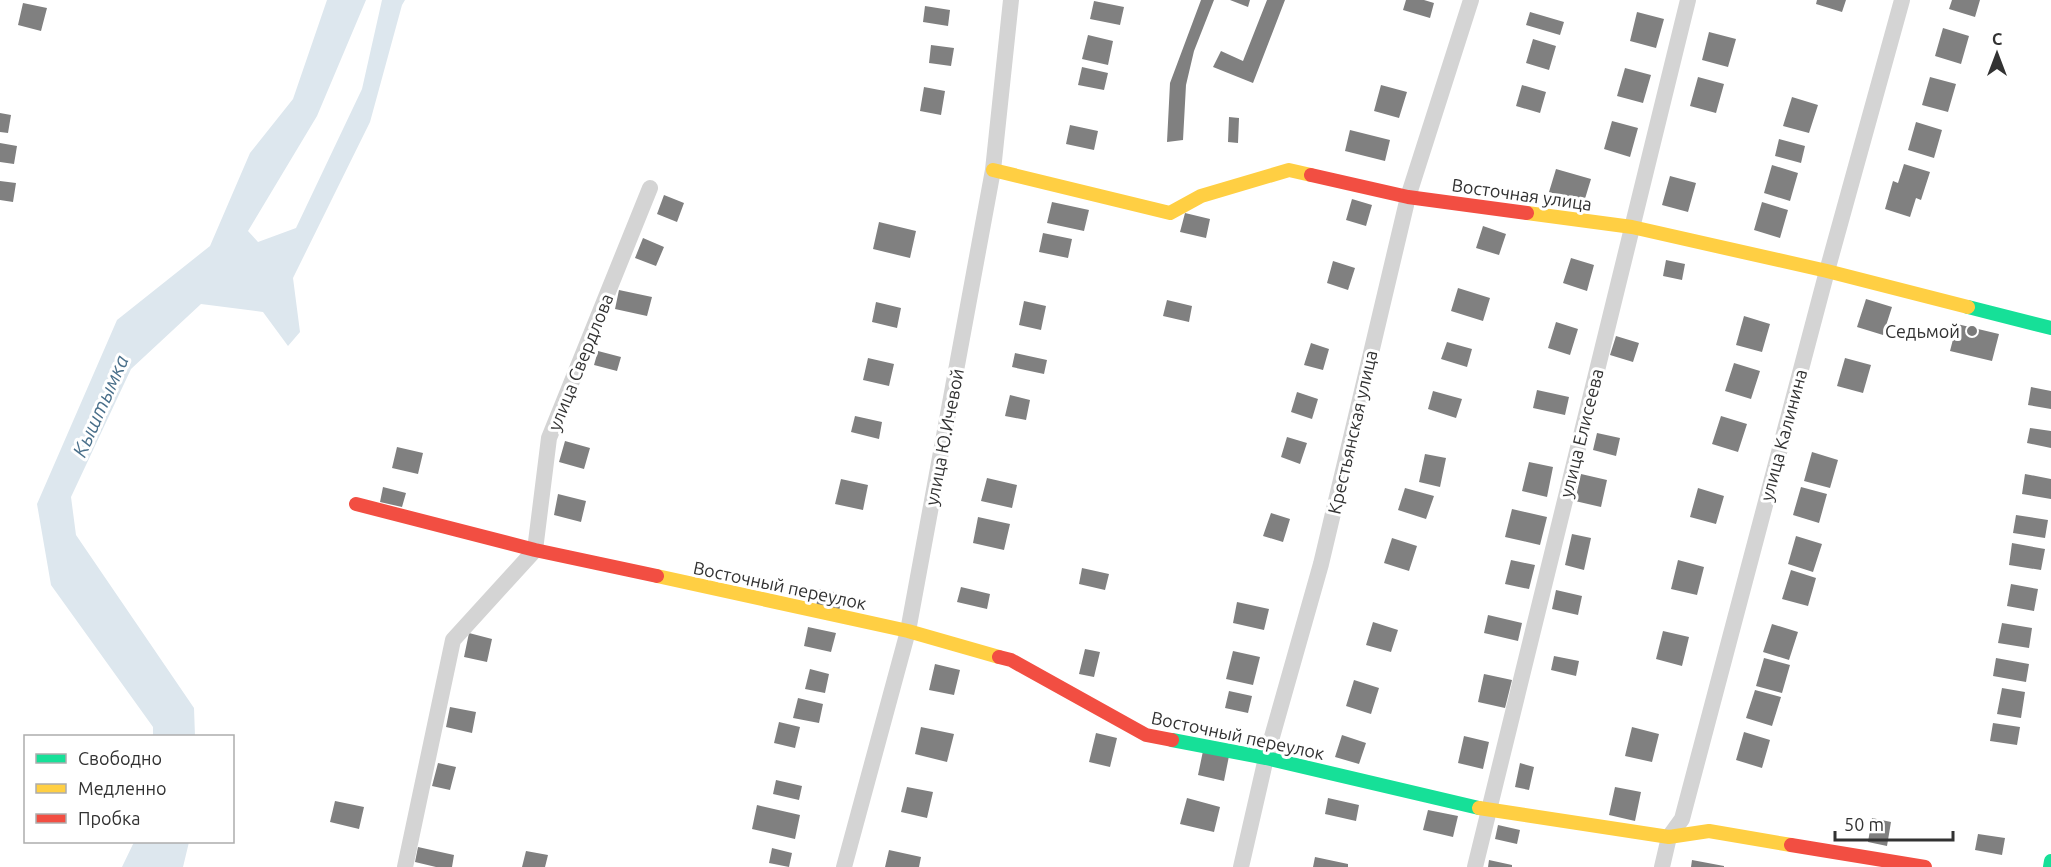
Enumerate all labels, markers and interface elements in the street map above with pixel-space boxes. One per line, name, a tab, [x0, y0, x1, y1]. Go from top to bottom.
north arrow	[1967, 24, 2027, 84]
text: С	[1992, 30, 2002, 48]
street label: Восточная улица	[1451, 174, 1593, 214]
street label: улица Свердлова	[543, 291, 617, 433]
place label: Седьмой	[1885, 321, 1960, 341]
marker: Седьмой	[1965, 324, 1979, 338]
street label: Крестьянская улица	[1323, 348, 1381, 516]
water label: Кыштымка	[67, 351, 133, 460]
street label: улица Елисеева	[1555, 366, 1607, 500]
street label: улица Ю.Ичевой	[921, 367, 967, 507]
street label: улица Калинина	[1756, 367, 1810, 503]
street label: Восточный переулок	[692, 557, 868, 613]
street label: Восточный переулок	[1150, 707, 1326, 763]
legend	[24, 735, 234, 843]
text: Свободно	[78, 748, 162, 768]
text: Медленно	[78, 778, 167, 798]
scale bar	[1835, 804, 1954, 842]
text: Пробка	[78, 808, 141, 828]
text: 50 m	[1844, 814, 1884, 834]

